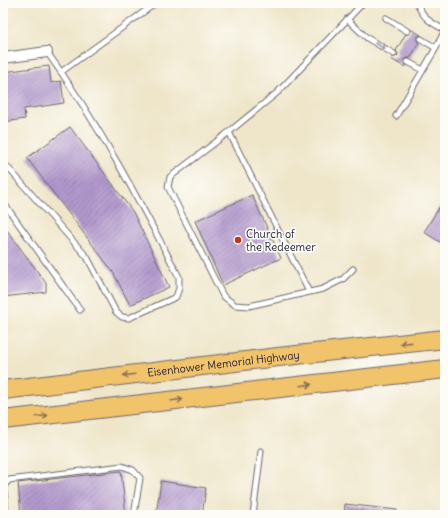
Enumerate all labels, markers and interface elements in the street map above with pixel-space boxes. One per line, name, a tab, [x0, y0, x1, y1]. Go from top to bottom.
one-way arrow	[374, 43, 386, 51]
place label: Church of the Redeemer	[246, 227, 316, 254]
marker: Church of the Redeemer	[233, 235, 243, 245]
one-way arrow	[400, 339, 413, 347]
street label: Eisenhower Memorial Highway	[146, 348, 300, 380]
one-way arrow	[123, 371, 136, 379]
one-way arrow	[299, 381, 312, 389]
one-way arrow	[170, 396, 183, 404]
one-way arrow	[35, 412, 48, 420]

